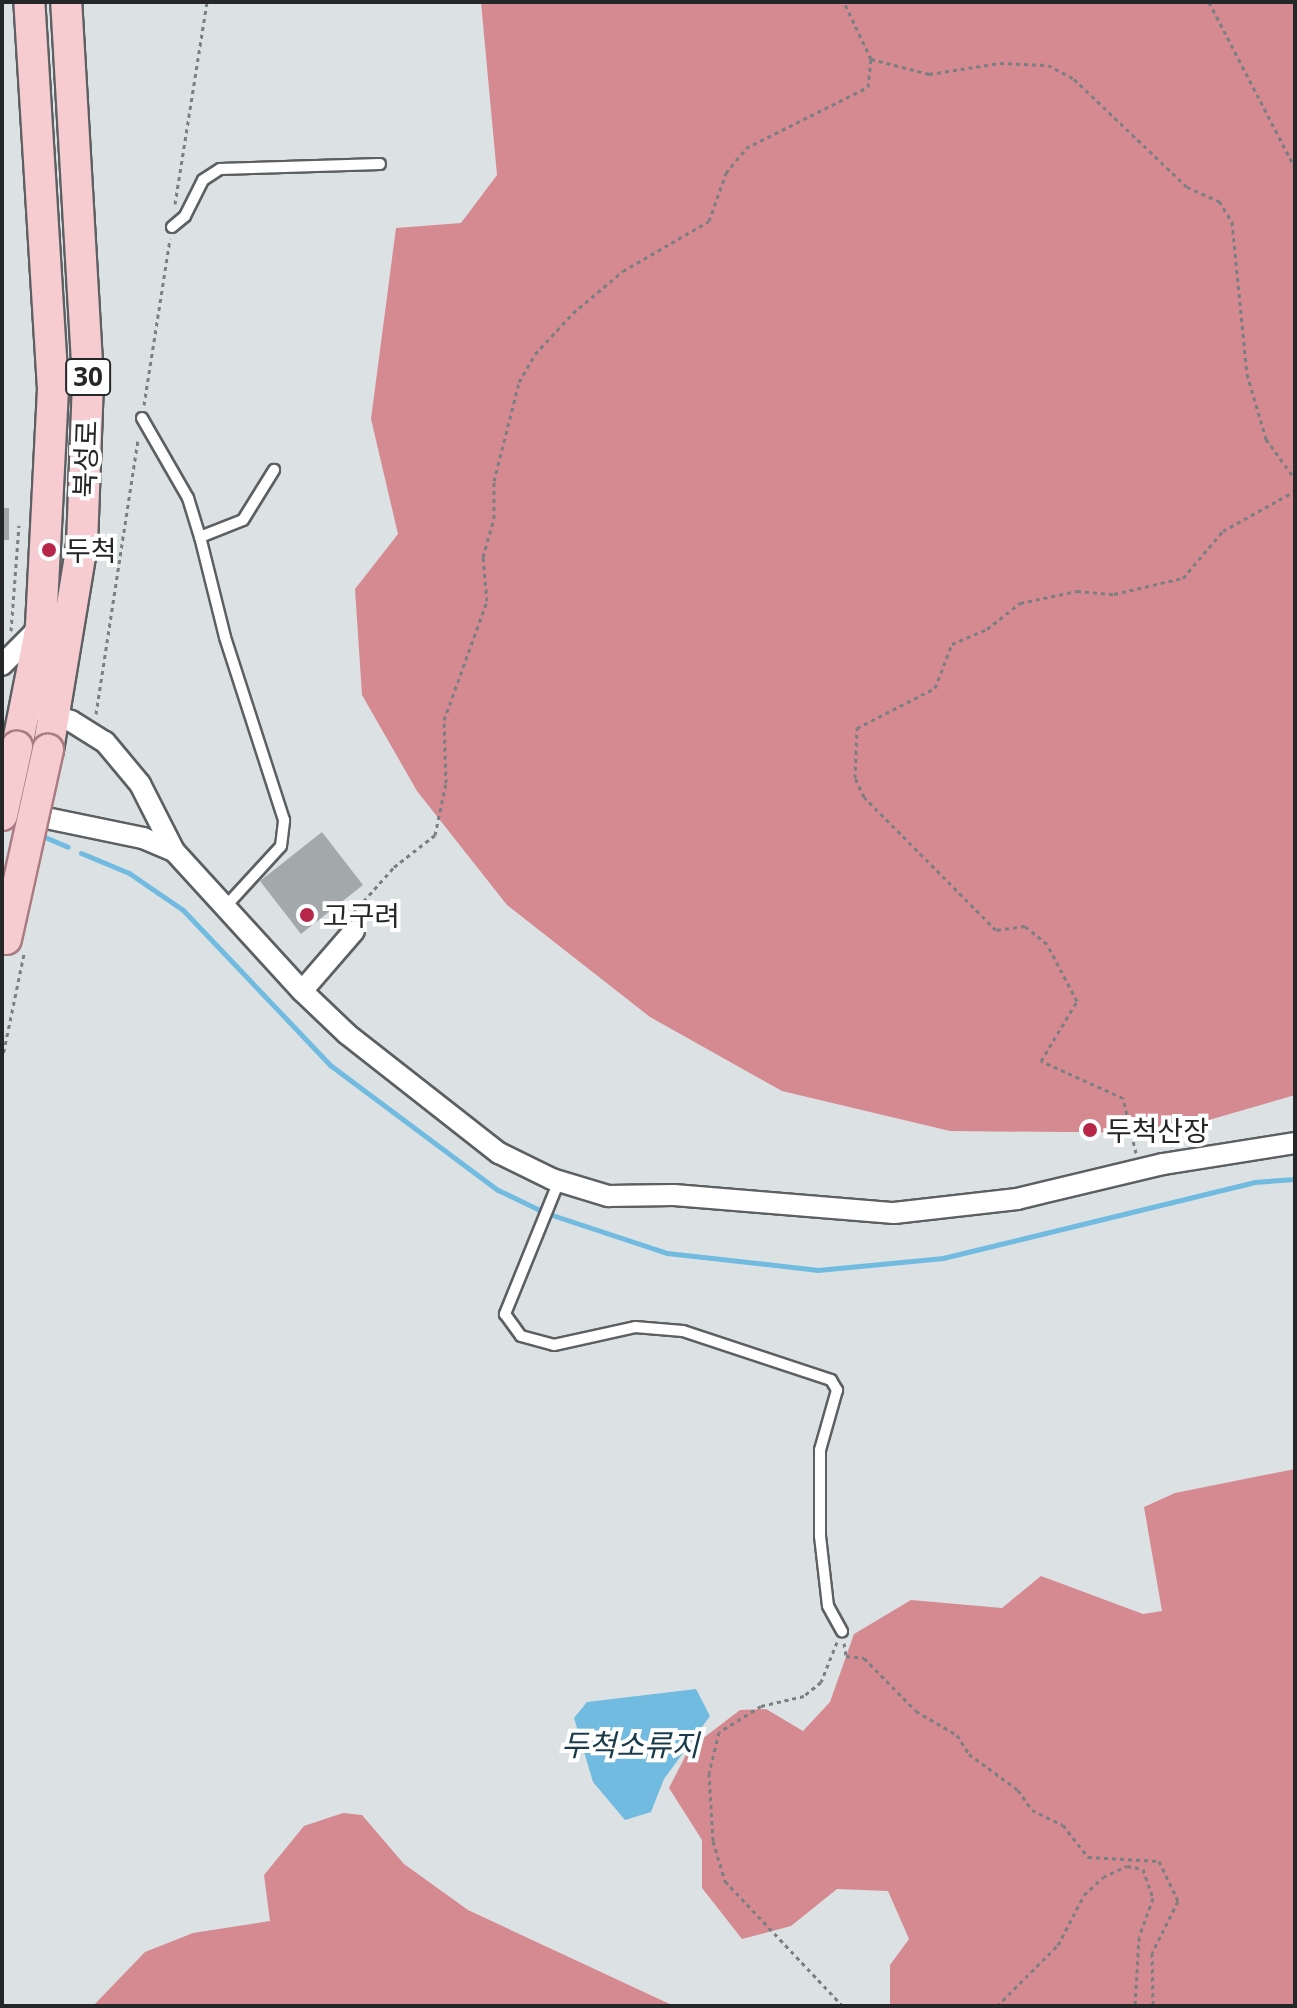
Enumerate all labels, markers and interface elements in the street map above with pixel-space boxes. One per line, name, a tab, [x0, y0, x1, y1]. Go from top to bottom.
road number: 30	[64, 355, 112, 399]
street label: 북성로	[67, 420, 103, 498]
place label: 두척	[65, 533, 117, 567]
marker: 두척	[40, 541, 58, 559]
place label: 고구려	[323, 898, 400, 932]
marker: 고구려	[298, 906, 316, 924]
place label: 두척산장	[1106, 1113, 1209, 1147]
marker: 두척산장	[1081, 1121, 1099, 1139]
water label: 두척소류지	[561, 1727, 699, 1763]

